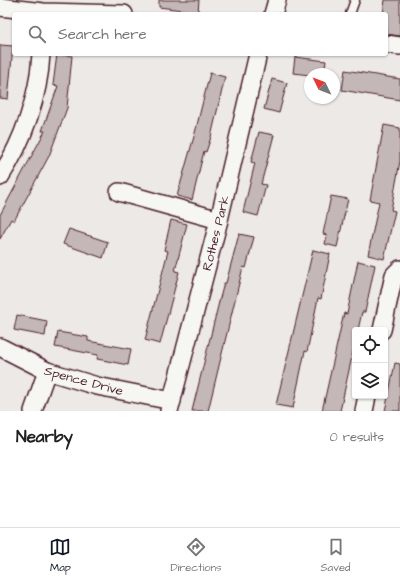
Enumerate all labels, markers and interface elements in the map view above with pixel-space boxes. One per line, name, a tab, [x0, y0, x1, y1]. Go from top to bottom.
search box	[12, 12, 388, 56]
icon: search	[26, 23, 48, 45]
text: Search here	[58, 24, 147, 45]
north arrow	[304, 68, 340, 104]
street label: Rothes Park	[198, 194, 234, 273]
map controls	[352, 327, 388, 399]
button: locate	[352, 327, 388, 363]
street label: Spence Drive	[42, 362, 125, 400]
button: layers	[352, 363, 388, 399]
text: Nearby	[16, 425, 73, 449]
text: 0 results	[329, 428, 384, 446]
tab: Map	[49, 536, 71, 575]
tab: Directions	[170, 536, 222, 575]
tab: Saved	[321, 536, 351, 575]

